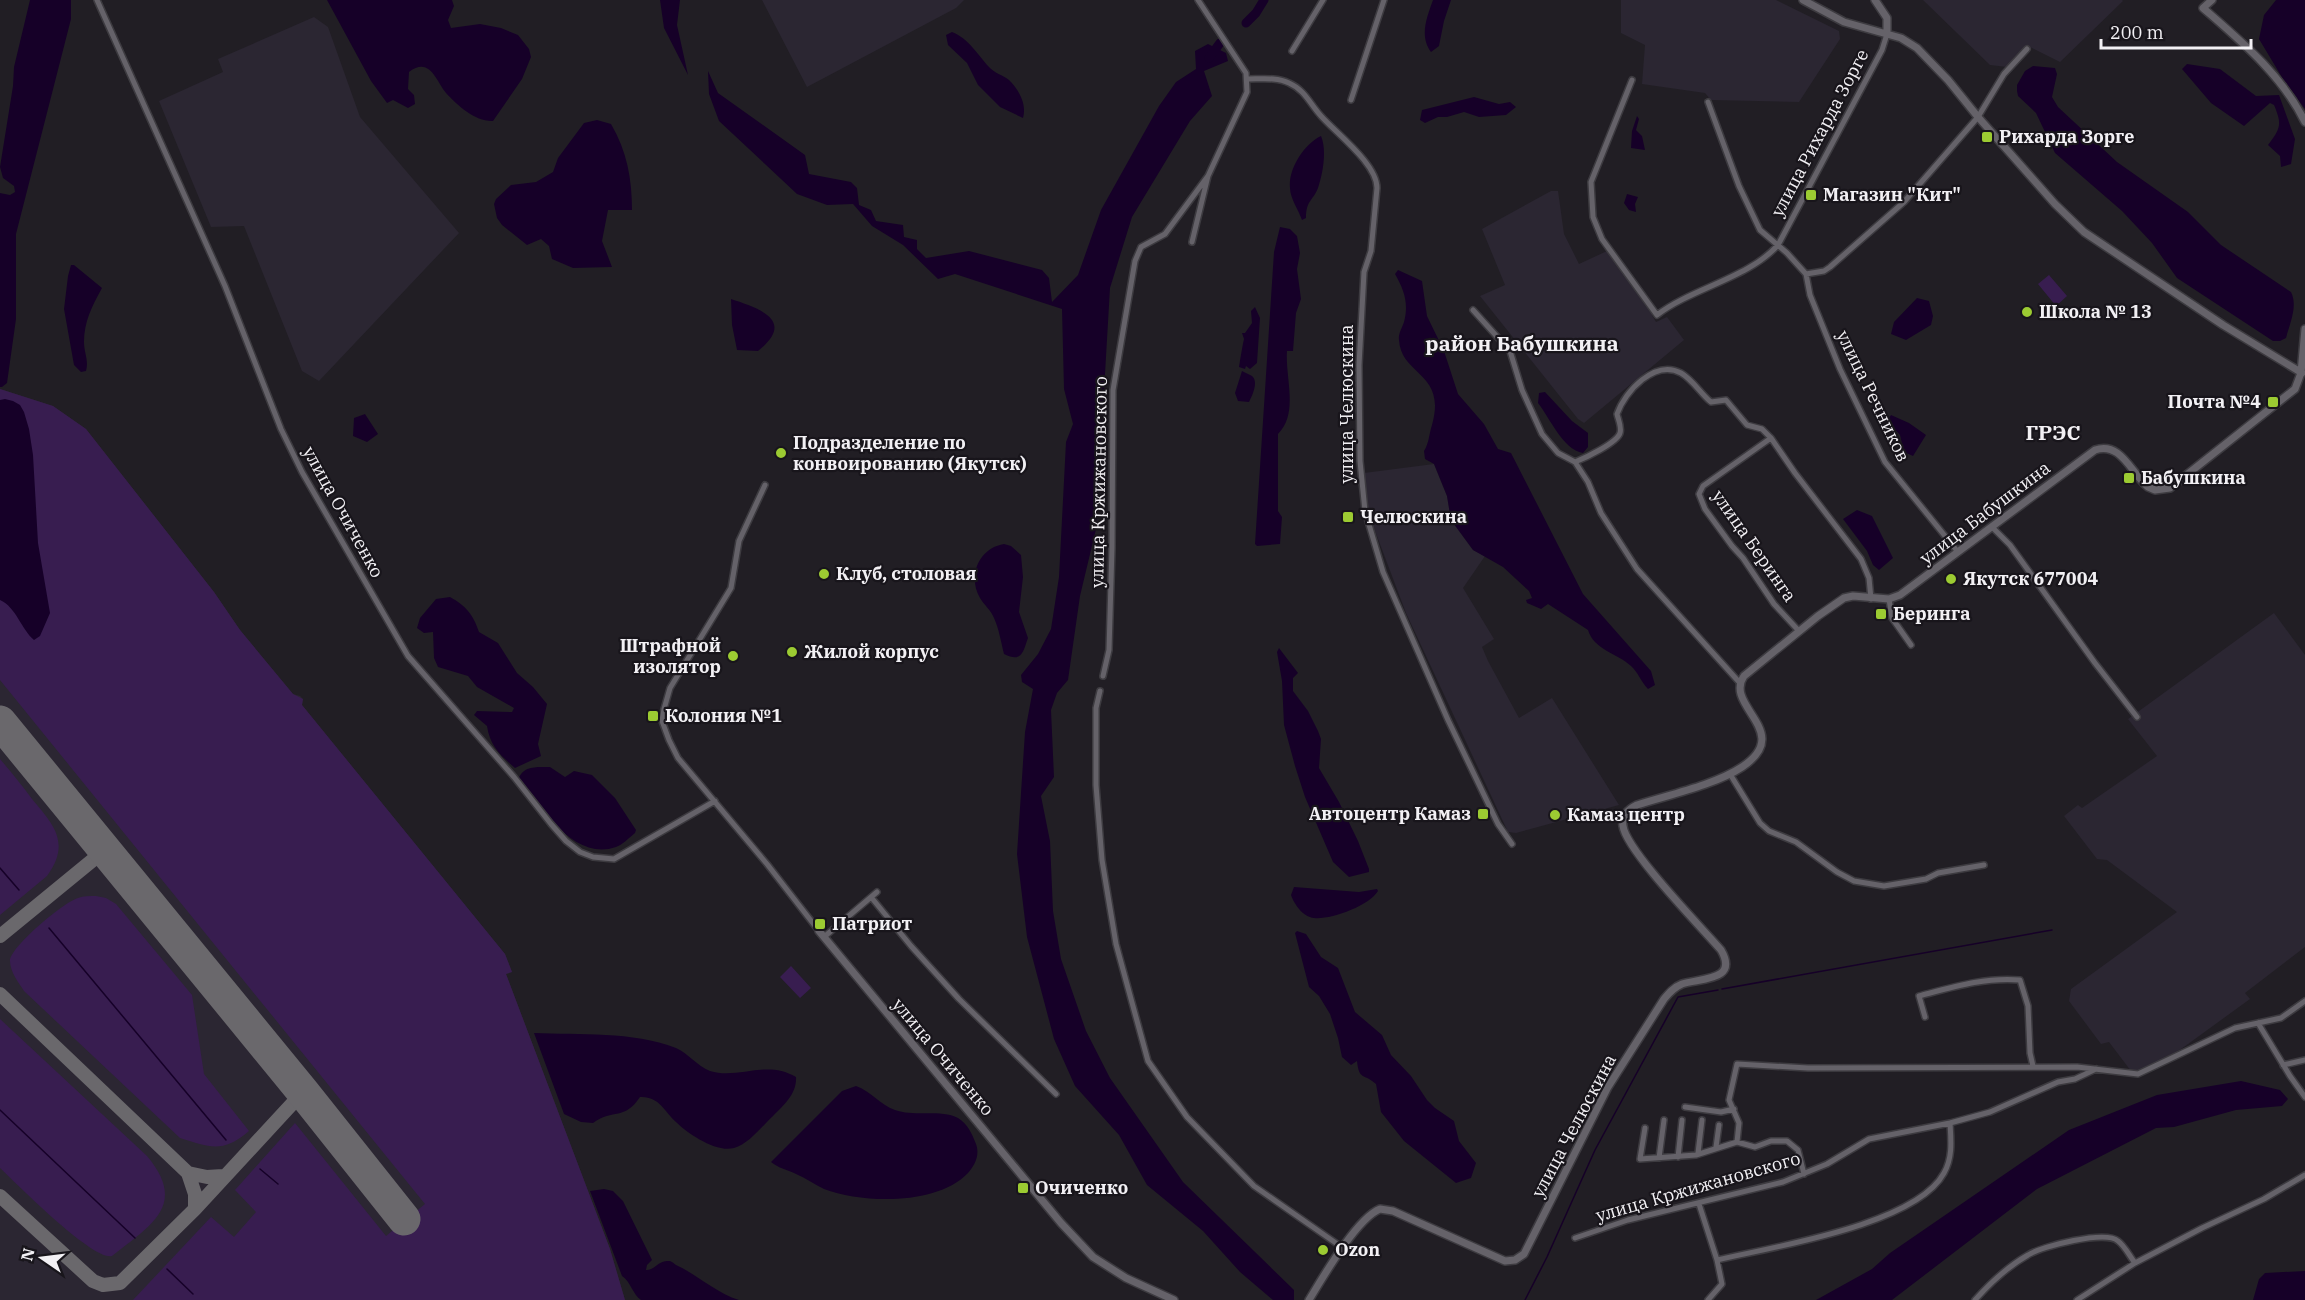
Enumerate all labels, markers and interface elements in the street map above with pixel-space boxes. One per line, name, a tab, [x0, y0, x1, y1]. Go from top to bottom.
scale bar	[2101, 12, 2251, 50]
text: 200 m	[2110, 21, 2164, 44]
street label: улица Рихарда Зорге	[1766, 45, 1874, 221]
place label: Рихарда Зорге	[1999, 125, 2134, 148]
marker: Рихарда Зорге	[1980, 130, 1994, 144]
place label: Магазин "Кит"	[1823, 183, 1961, 206]
marker: Магазин "Кит"	[1804, 188, 1818, 202]
place label: Школа № 13	[2039, 300, 2152, 323]
marker: Школа № 13	[2020, 305, 2034, 319]
street label: улица Челюскина	[1335, 324, 1358, 484]
street label: улица Речников	[1832, 326, 1915, 465]
district label: район Бабушкина	[1425, 329, 1619, 357]
street label: улица Кржижановского	[1085, 376, 1112, 588]
place label: Почта №4	[2168, 390, 2261, 413]
marker: Почта №4	[2266, 395, 2280, 409]
district label: ГРЭС	[2025, 418, 2081, 446]
place label: Подразделение по конвоированию (Якутск)	[793, 431, 1027, 475]
street label: улица Очиченко	[298, 442, 389, 581]
marker: Подразделение по конвоированию (Якутск)	[774, 446, 788, 460]
street label: улица Бабушкина	[1915, 456, 2055, 569]
place label: Бабушкина	[2141, 466, 2246, 489]
marker: Бабушкина	[2122, 471, 2136, 485]
street label: улица Беринга	[1707, 485, 1802, 606]
place label: Челюскина	[1360, 505, 1467, 528]
marker: Челюскина	[1341, 510, 1355, 524]
place label: Клуб, столовая	[836, 562, 977, 585]
marker: Клуб, столовая	[817, 567, 831, 581]
place label: Якутск 677004	[1963, 567, 2098, 590]
marker: Якутск 677004	[1944, 572, 1958, 586]
place label: Беринга	[1893, 602, 1971, 625]
marker: Беринга	[1874, 607, 1888, 621]
place label: Штрафной изолятор	[620, 634, 721, 678]
place label: Жилой корпус	[804, 640, 939, 663]
marker: Жилой корпус	[785, 645, 799, 659]
marker: Штрафной изолятор	[726, 649, 740, 663]
place label: Колония №1	[665, 704, 782, 727]
marker: Колония №1	[646, 709, 660, 723]
place label: Автоцентр Камаз	[1309, 802, 1471, 825]
place label: Камаз центр	[1567, 803, 1685, 826]
marker: Автоцентр Камаз	[1476, 807, 1490, 821]
marker: Камаз центр	[1548, 808, 1562, 822]
place label: Патриот	[832, 912, 912, 935]
marker: Патриот	[813, 917, 827, 931]
street label: улица Очиченко	[887, 993, 999, 1120]
street label: улица Челюскина	[1526, 1050, 1621, 1201]
street label: улица Кржижановского	[1593, 1146, 1803, 1227]
place label: Очиченко	[1035, 1176, 1128, 1199]
marker: Очиченко	[1016, 1181, 1030, 1195]
north arrow	[12, 1228, 72, 1288]
place label: Ozon	[1335, 1238, 1380, 1261]
marker: Ozon	[1316, 1243, 1330, 1257]
text: N	[16, 1246, 39, 1263]

